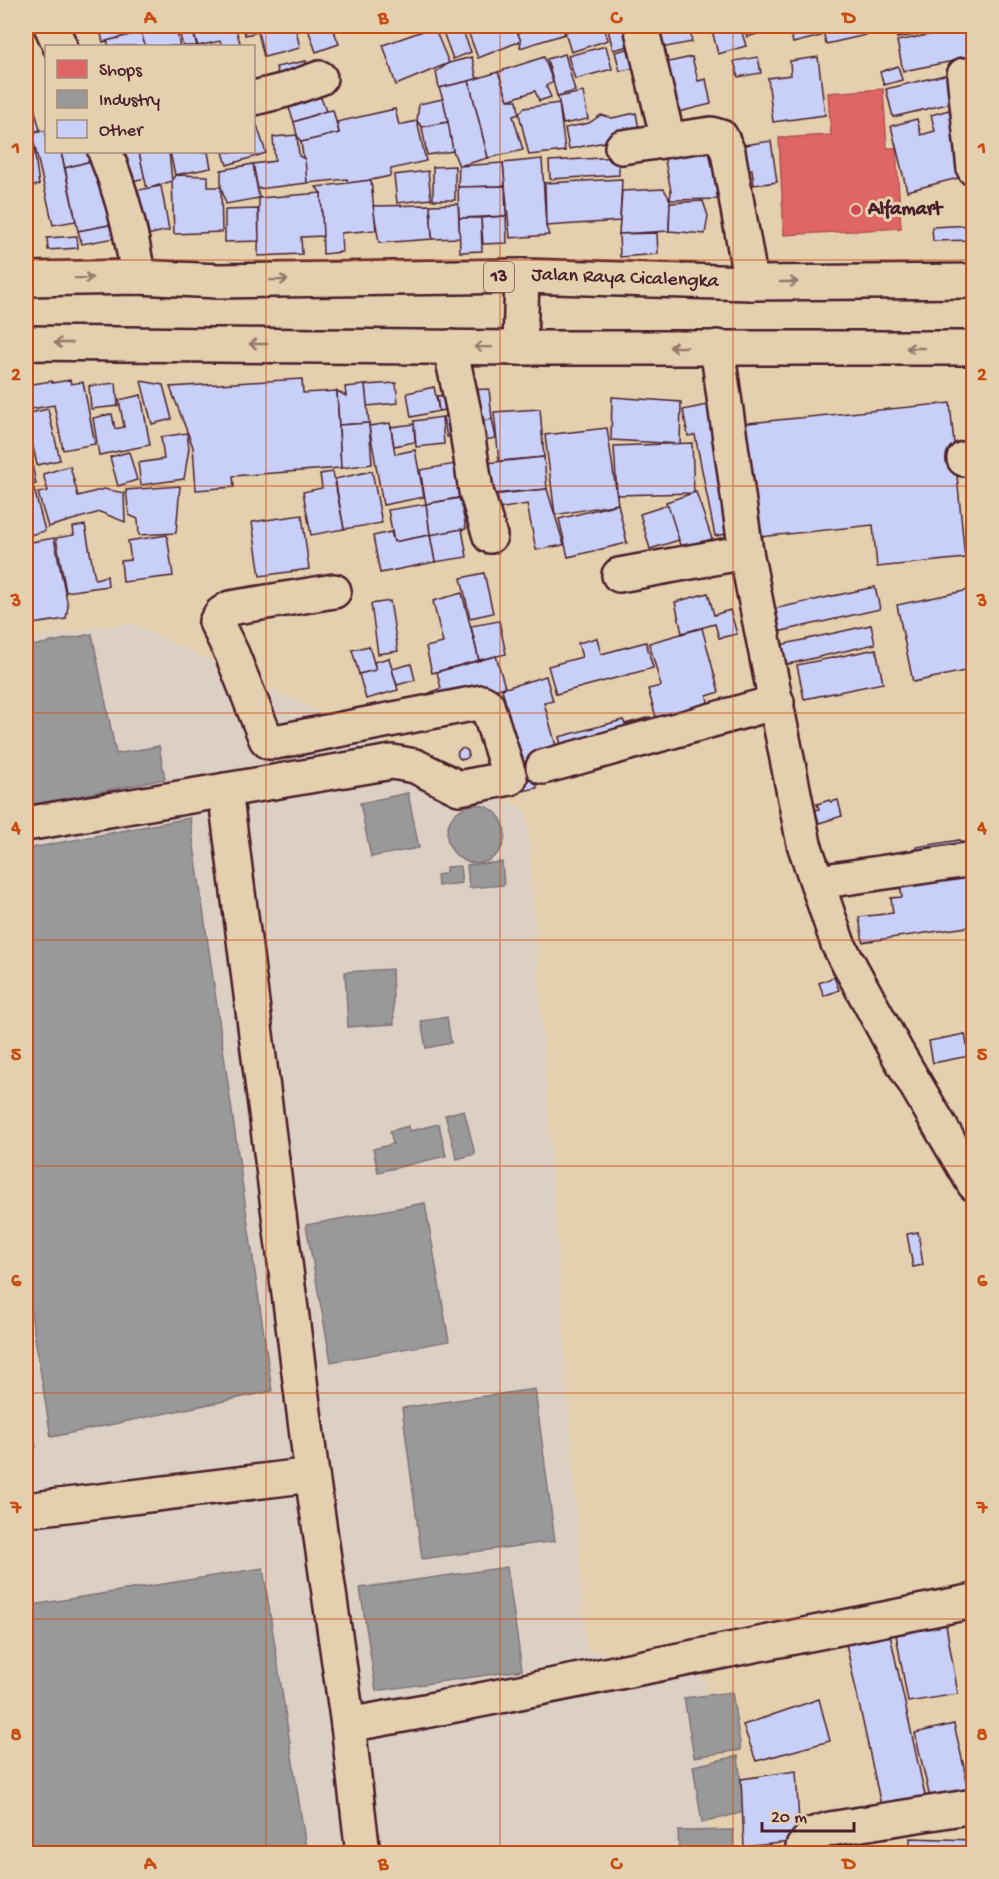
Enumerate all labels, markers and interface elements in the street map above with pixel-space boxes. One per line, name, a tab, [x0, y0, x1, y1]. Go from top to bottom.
text: A	[143, 8, 158, 31]
text: B	[377, 8, 389, 31]
text: C	[610, 8, 624, 31]
text: D	[840, 8, 856, 31]
legend	[45, 45, 255, 153]
text: Shops	[99, 61, 143, 82]
text: Industry	[99, 91, 160, 112]
text: Other	[99, 121, 144, 142]
text: 1	[11, 138, 20, 161]
text: 1	[977, 138, 986, 161]
place label: Alfamart	[867, 199, 944, 222]
marker: Alfamart	[849, 203, 863, 217]
road number: 13	[484, 262, 514, 292]
street label: Jalan Raya Cicalengka	[531, 264, 720, 294]
one-way arrow	[73, 272, 93, 284]
one-way arrow	[268, 274, 288, 286]
one-way arrow	[778, 276, 798, 288]
one-way arrow	[54, 337, 74, 349]
one-way arrow	[249, 338, 269, 350]
one-way arrow	[669, 341, 689, 353]
one-way arrow	[474, 342, 494, 353]
one-way arrow	[906, 342, 926, 354]
text: 2	[11, 365, 21, 388]
text: 2	[977, 365, 987, 388]
text: 3	[10, 591, 21, 614]
text: 3	[976, 591, 987, 614]
text: 4	[10, 818, 21, 841]
text: 4	[976, 818, 987, 841]
text: 5	[11, 1045, 22, 1068]
text: 5	[977, 1045, 988, 1068]
text: 6	[11, 1271, 22, 1294]
text: 6	[977, 1271, 988, 1294]
text: 7	[10, 1498, 23, 1521]
text: 7	[976, 1498, 989, 1521]
text: 8	[11, 1725, 22, 1748]
text: 8	[977, 1725, 988, 1748]
scale bar	[762, 1795, 854, 1833]
text: 20 m	[771, 1808, 807, 1829]
text: A	[143, 1854, 158, 1877]
text: B	[377, 1854, 389, 1877]
text: C	[610, 1854, 624, 1877]
text: D	[840, 1854, 856, 1877]

